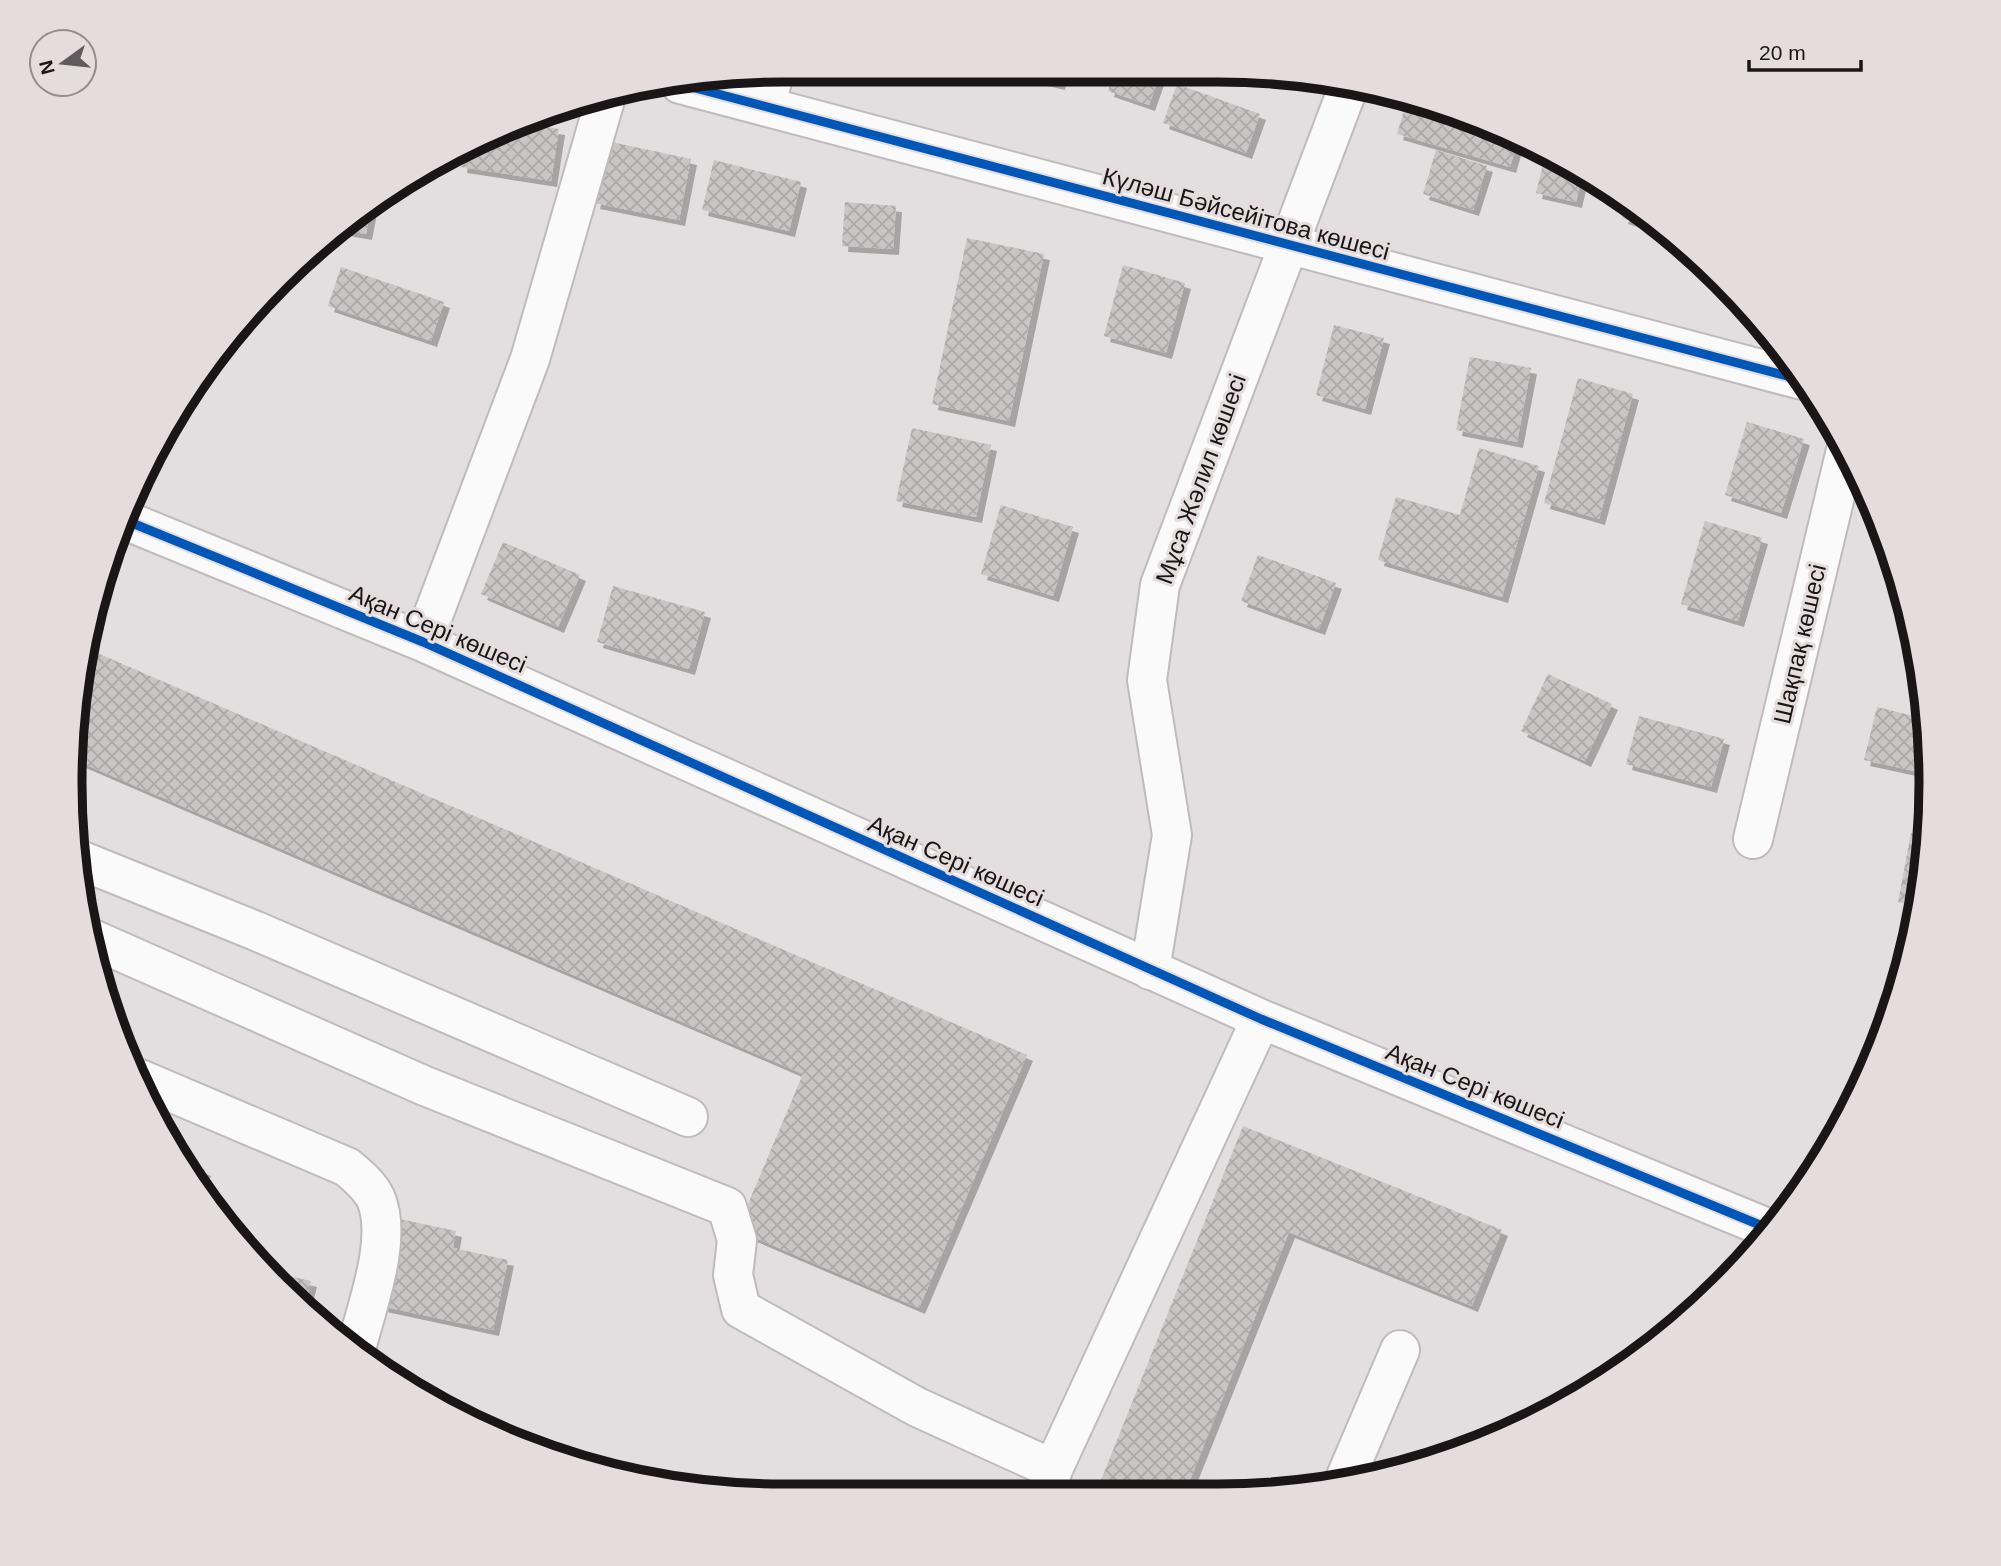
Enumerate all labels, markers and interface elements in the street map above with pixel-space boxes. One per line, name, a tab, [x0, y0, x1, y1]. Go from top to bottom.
north arrow	[28, 28, 98, 98]
scale bar	[1749, 28, 1861, 72]
text: 20 m	[1759, 41, 1806, 64]
text: N	[35, 58, 59, 77]
street label: Күләш Бәйсейітова көшесі	[1100, 162, 1393, 265]
street label: Мұса Жәлил көшесі	[1150, 370, 1251, 587]
street label: Шақпақ көшесі	[1768, 561, 1831, 726]
street label: Ақан Сері көшесі	[346, 579, 531, 678]
street label: Ақан Сері көшесі	[864, 810, 1048, 911]
street label: Ақан Сері көшесі	[1382, 1038, 1568, 1134]

